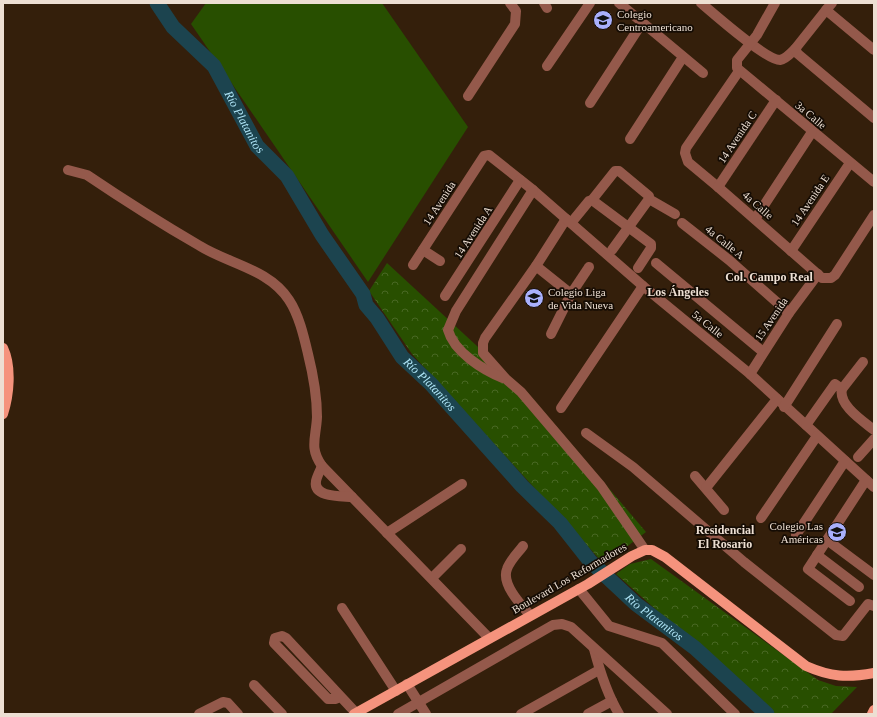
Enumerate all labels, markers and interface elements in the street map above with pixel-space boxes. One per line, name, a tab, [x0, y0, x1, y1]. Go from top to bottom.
place label: Colegio Centroamericano	[617, 8, 693, 33]
school or university icon: Colegio Centroamericano	[592, 9, 614, 31]
water label: Río Platanitos	[221, 87, 267, 156]
street label: 3a Calle	[793, 99, 829, 131]
street label: 14 Avenida C	[715, 109, 759, 165]
street label: 14 Avenida E	[789, 172, 832, 228]
street label: 14 Avenida	[420, 179, 458, 227]
street label: 4a Calle	[740, 189, 776, 222]
street label: 14 Avenida A	[452, 204, 494, 260]
street label: 4a Calle A	[703, 223, 747, 261]
district label: Col. Campo Real	[725, 270, 813, 284]
district label: Los Ángeles	[647, 285, 709, 299]
place label: Colegio Liga de Vida Nueva	[548, 286, 613, 311]
school or university icon: Colegio Liga de Vida Nueva	[523, 287, 545, 309]
street label: 15 Avenida	[752, 295, 790, 343]
street label: 5a Calle	[690, 308, 726, 340]
water label: Río Platanitos	[400, 354, 459, 414]
place label: Colegio Las Américas	[770, 520, 823, 545]
school or university icon: Colegio Las Américas	[826, 521, 848, 543]
district label: Residencial El Rosario	[696, 523, 755, 551]
street label: Boulevard Los Reformadores	[510, 540, 628, 616]
water label: Río Platanitos	[622, 590, 686, 644]

